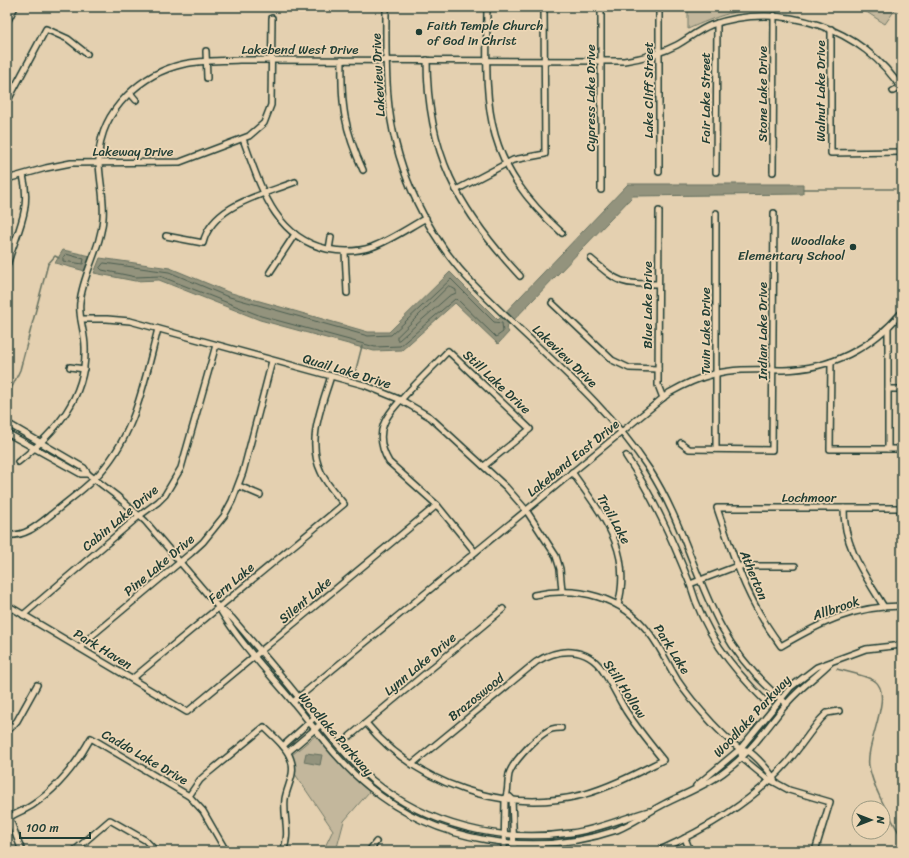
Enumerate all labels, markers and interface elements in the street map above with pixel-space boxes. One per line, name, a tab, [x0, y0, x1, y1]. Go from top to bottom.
place label: Faith Temple Church of God in Christ	[427, 14, 543, 52]
marker: Faith Temple Church of God in Christ	[414, 27, 424, 37]
street label: Lakeview Drive	[364, 33, 392, 117]
street label: Lakebend West Drive	[242, 38, 358, 61]
street label: Walnut Lake Drive	[809, 40, 832, 142]
street label: Lake Cliff Street	[637, 42, 660, 138]
street label: Cypress Lake Drive	[579, 44, 602, 152]
street label: Stone Lake Drive	[751, 46, 774, 142]
street label: Fair Lake Street	[694, 52, 717, 144]
street label: Lakeway Drive	[92, 140, 174, 163]
place label: Woodlake Elementary School	[738, 229, 845, 267]
marker: Woodlake Elementary School	[848, 242, 858, 252]
street label: Blue Lake Drive	[636, 261, 659, 349]
street label: Indian Lake Drive	[751, 282, 774, 381]
street label: Twin Lake Drive	[694, 287, 717, 375]
street label: Lakeview Drive	[527, 319, 603, 393]
street label: Still Lake Drive	[457, 344, 537, 420]
street label: Quail Lake Drive	[300, 347, 394, 395]
street label: Lakebend East Drive	[521, 413, 625, 503]
street label: Cabin Lake Drive	[77, 479, 163, 557]
street label: Lochmoor	[782, 486, 837, 509]
street label: Trail Lake	[591, 489, 637, 549]
street label: Pine Lake Drive	[118, 528, 200, 602]
street label: Atherton	[733, 546, 775, 604]
street label: Fern Lake	[202, 556, 260, 610]
street label: Silent Lake	[273, 570, 337, 629]
street label: Allbrook	[808, 589, 863, 627]
street label: Park Lake	[647, 619, 697, 679]
street label: Park Haven	[69, 622, 137, 676]
street label: Lynn Lake Drive	[378, 626, 462, 701]
street label: Still Hollow	[597, 655, 653, 723]
street label: Brazoswood	[443, 666, 510, 727]
street label: Woodlake Parkway	[707, 669, 797, 763]
street label: Woodlake Parkway	[292, 686, 380, 782]
street label: Caddo Lake Drive	[97, 723, 193, 791]
north arrow	[851, 800, 891, 840]
scale bar	[20, 814, 90, 840]
text: N	[871, 815, 890, 824]
text: 100 m	[26, 817, 59, 839]

